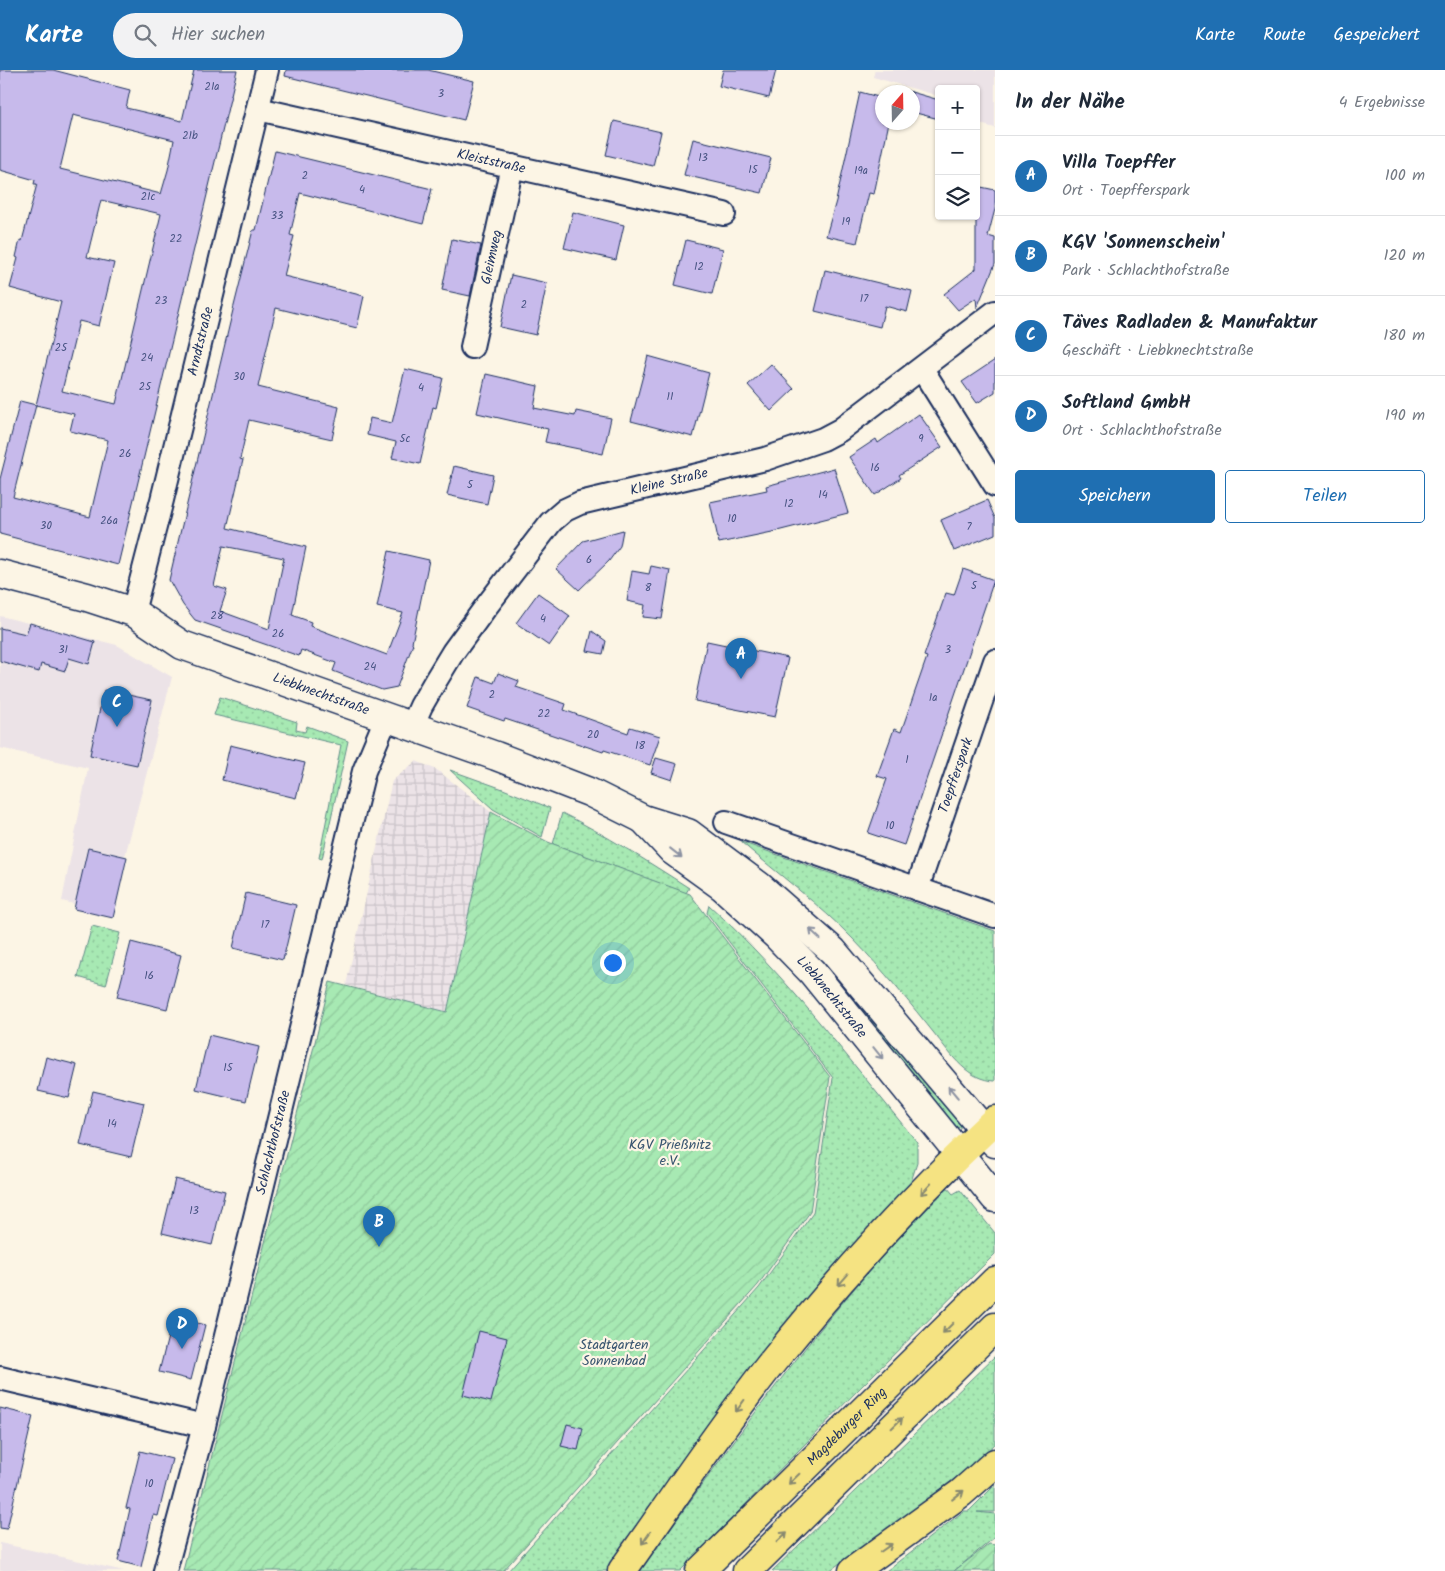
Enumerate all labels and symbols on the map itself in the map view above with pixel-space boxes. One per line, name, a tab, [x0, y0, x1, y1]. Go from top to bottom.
house number: 21a	[204, 78, 220, 96]
house number: 3	[438, 85, 444, 103]
north arrow	[875, 85, 920, 130]
house number: 21b	[182, 127, 198, 145]
street label: Kleiststraße	[455, 143, 528, 180]
house number: 13	[698, 149, 708, 167]
house number: 15	[748, 161, 759, 179]
house number: 19a	[854, 162, 868, 180]
house number: 2	[302, 167, 308, 185]
house number: 4	[359, 181, 365, 199]
house number: 21c	[141, 188, 155, 206]
house number: 33	[271, 207, 283, 225]
house number: 19	[842, 213, 851, 231]
street label: Gleimweg	[475, 228, 509, 287]
house number: 22	[170, 230, 182, 248]
house number: 12	[694, 258, 704, 276]
house number: 17	[860, 290, 869, 308]
house number: 23	[155, 292, 167, 310]
house number: 2	[521, 296, 527, 314]
street label: Arndtstraße	[182, 304, 220, 378]
house number: 25	[55, 339, 68, 357]
house number: 24	[141, 349, 153, 367]
house number: 30	[233, 368, 245, 386]
house number: 25	[139, 378, 152, 396]
house number: 4	[418, 379, 424, 397]
house number: 11	[667, 388, 673, 406]
house number: 5c	[400, 430, 411, 448]
house number: 9	[918, 430, 924, 448]
house number: 26	[119, 445, 131, 463]
house number: 16	[870, 459, 880, 477]
street label: Kleine Straße	[628, 462, 711, 502]
house number: 5	[467, 476, 474, 494]
house number: 14	[818, 486, 828, 504]
house number: 12	[784, 495, 794, 513]
house number: 10	[728, 510, 737, 528]
house number: 26a	[100, 512, 118, 530]
house number: 30	[40, 517, 52, 535]
house number: 7	[966, 518, 972, 536]
house number: 6	[586, 551, 592, 569]
house number: 5	[971, 577, 978, 595]
house number: 8	[645, 579, 652, 597]
house number: 28	[210, 607, 224, 625]
house number: 4	[540, 610, 546, 628]
house number: 26	[272, 625, 284, 643]
pin: A	[725, 638, 757, 679]
house number: 31	[58, 641, 68, 659]
house number: 3	[945, 641, 951, 659]
house number: 24	[364, 658, 376, 676]
street label: Liebknechtstraße	[270, 667, 373, 722]
pin: C	[101, 686, 133, 727]
house number: 2	[489, 686, 495, 704]
house number: 1a	[929, 689, 937, 707]
house number: 22	[538, 705, 550, 723]
house number: 20	[587, 726, 599, 744]
street label: Toepfferspark	[933, 734, 979, 816]
house number: 18	[635, 737, 645, 755]
house number: 1	[905, 751, 909, 769]
house number: 10	[886, 817, 895, 835]
one-way arrow	[670, 848, 683, 859]
house number: 17	[261, 916, 270, 934]
one-way arrow	[809, 928, 822, 940]
your location	[600, 950, 626, 976]
street label: Liebknechtstraße	[791, 951, 873, 1044]
house number: 16	[144, 967, 154, 985]
one-way arrow	[873, 1046, 884, 1059]
house number: 15	[223, 1059, 234, 1077]
one-way arrow	[947, 1086, 958, 1099]
street label: Schlachthofstraße	[250, 1087, 297, 1197]
house number: 14	[107, 1115, 117, 1133]
park label: KGV Prießnitz e.V.	[629, 1134, 711, 1172]
one-way arrow	[920, 1183, 932, 1196]
house number: 13	[189, 1202, 199, 1220]
pin: B	[363, 1206, 395, 1247]
one-way arrow	[837, 1273, 849, 1286]
pin: D	[166, 1308, 198, 1349]
one-way arrow	[942, 1322, 954, 1334]
park label: Stadtgarten Sonnenbad	[580, 1334, 648, 1372]
street label: Magdeburger Ring	[802, 1382, 892, 1471]
one-way arrow	[735, 1399, 746, 1412]
one-way arrow	[891, 1417, 904, 1429]
one-way arrow	[788, 1473, 801, 1485]
house number: 10	[145, 1475, 154, 1493]
one-way arrow	[951, 1490, 964, 1501]
one-way arrow	[641, 1530, 651, 1544]
one-way arrow	[775, 1531, 788, 1543]
one-way arrow	[879, 1543, 893, 1553]

